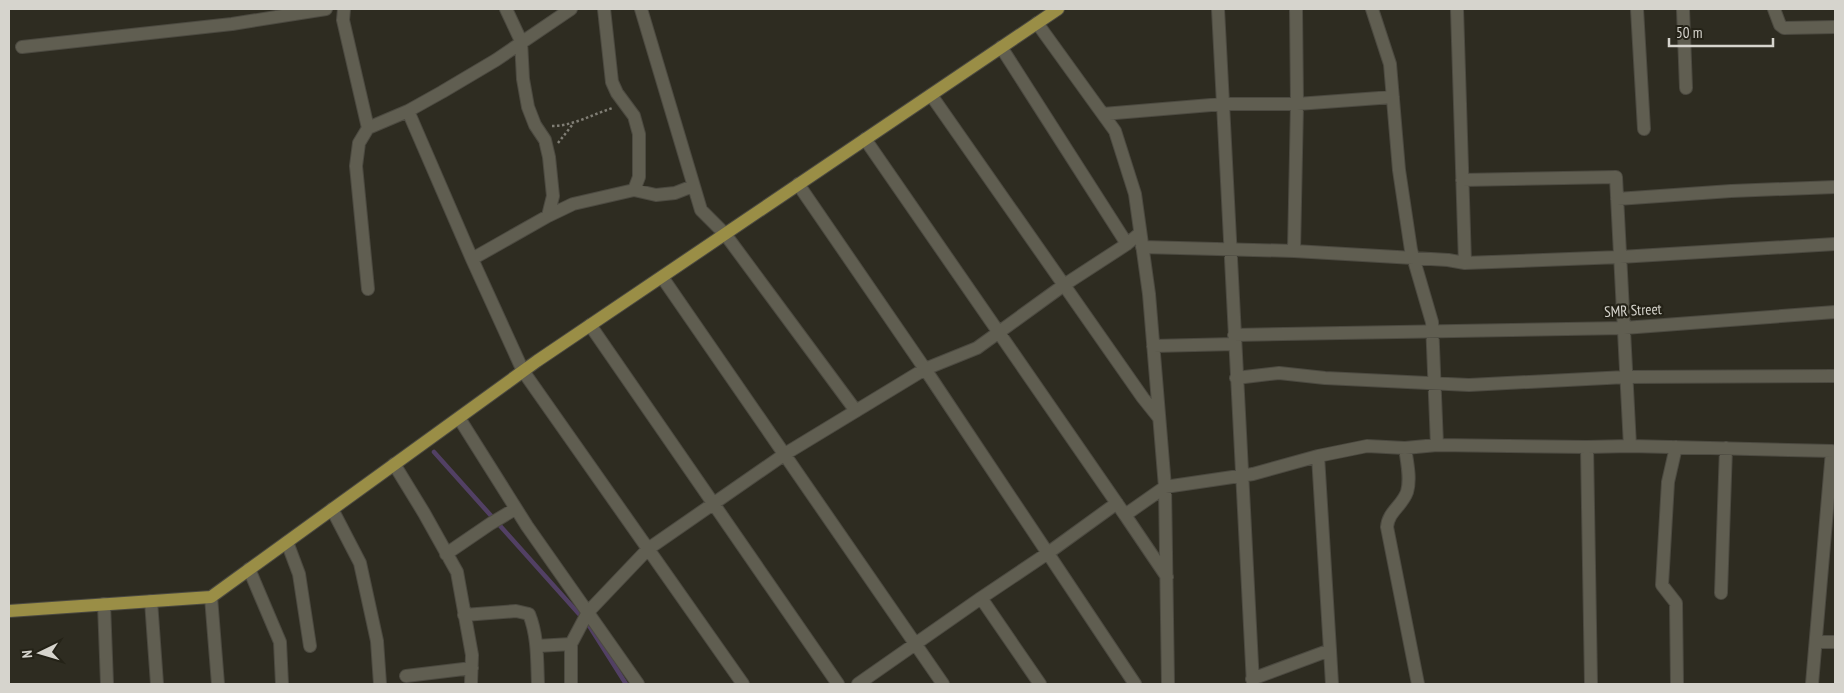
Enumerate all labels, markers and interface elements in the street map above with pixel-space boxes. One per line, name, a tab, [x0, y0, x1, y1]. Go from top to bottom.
scale bar	[1669, 15, 1773, 47]
text: 50 m	[1676, 23, 1702, 42]
street label: SMR Street	[1604, 299, 1662, 321]
north arrow	[15, 628, 65, 678]
text: N	[18, 650, 36, 659]

